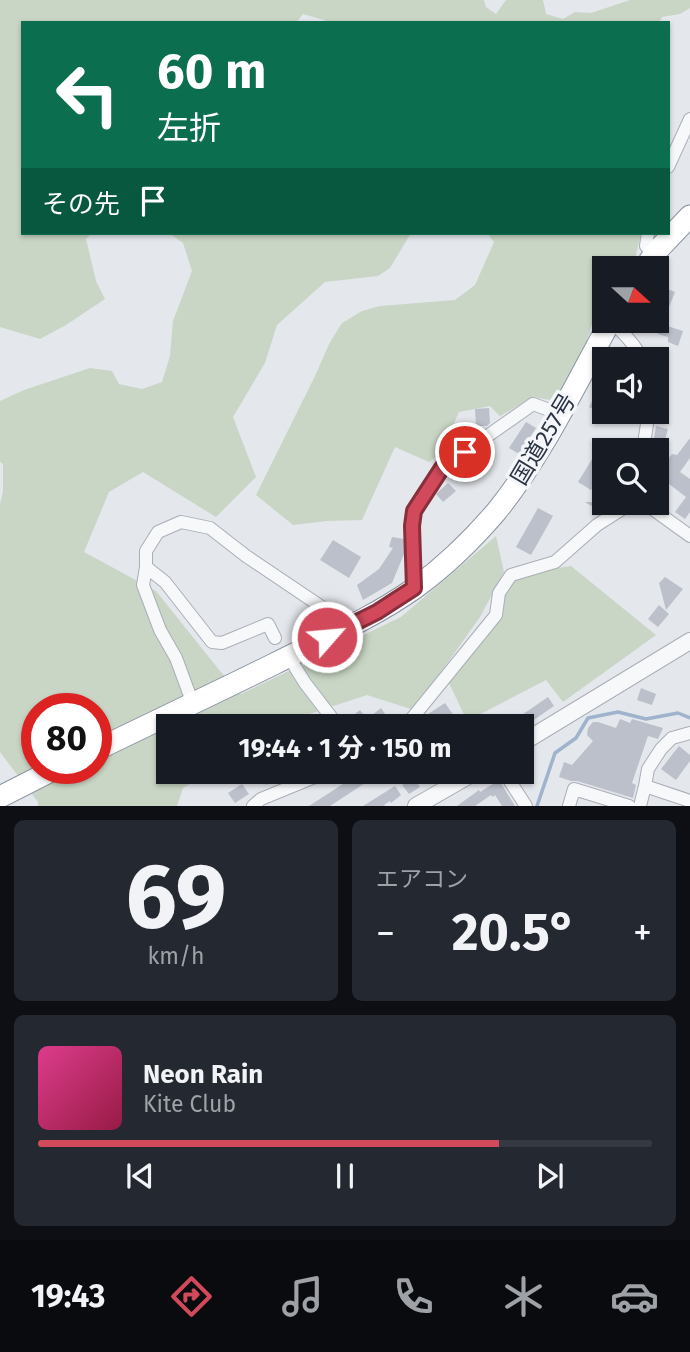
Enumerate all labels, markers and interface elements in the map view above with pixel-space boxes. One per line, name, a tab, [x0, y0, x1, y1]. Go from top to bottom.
text: 60 m	[157, 42, 266, 101]
icon: left	[42, 49, 133, 140]
text: 左折	[157, 109, 221, 147]
icon: arrive	[134, 182, 172, 220]
text: その先	[42, 189, 120, 220]
north arrow	[592, 256, 668, 332]
map controls	[592, 256, 669, 515]
button: sound	[592, 347, 669, 424]
street label: 国道257号	[505, 388, 581, 490]
pin	[435, 422, 495, 482]
icon: arrive	[446, 433, 484, 471]
button: search	[592, 438, 669, 515]
position arrow	[290, 600, 364, 674]
speed limit sign: 80	[21, 693, 112, 784]
text: 19:44 · 1 分 · 150 m	[239, 733, 451, 764]
text: 69	[126, 842, 226, 951]
text: エアコン	[376, 865, 468, 893]
text: 20.5°	[452, 901, 576, 964]
text: −	[376, 910, 395, 956]
text: +	[633, 910, 652, 956]
text: km/h	[148, 942, 204, 970]
text: Neon Rain	[143, 1059, 263, 1090]
text: Kite Club	[143, 1090, 236, 1118]
icon: previous	[121, 1157, 159, 1195]
icon: pause	[326, 1157, 364, 1195]
icon: next	[531, 1157, 569, 1195]
icon: directions	[167, 1272, 216, 1321]
icon: music	[278, 1272, 327, 1321]
icon: phone	[389, 1272, 438, 1321]
icon: climate	[499, 1272, 548, 1321]
icon: car	[610, 1272, 659, 1321]
text: 19:43	[31, 1277, 105, 1315]

